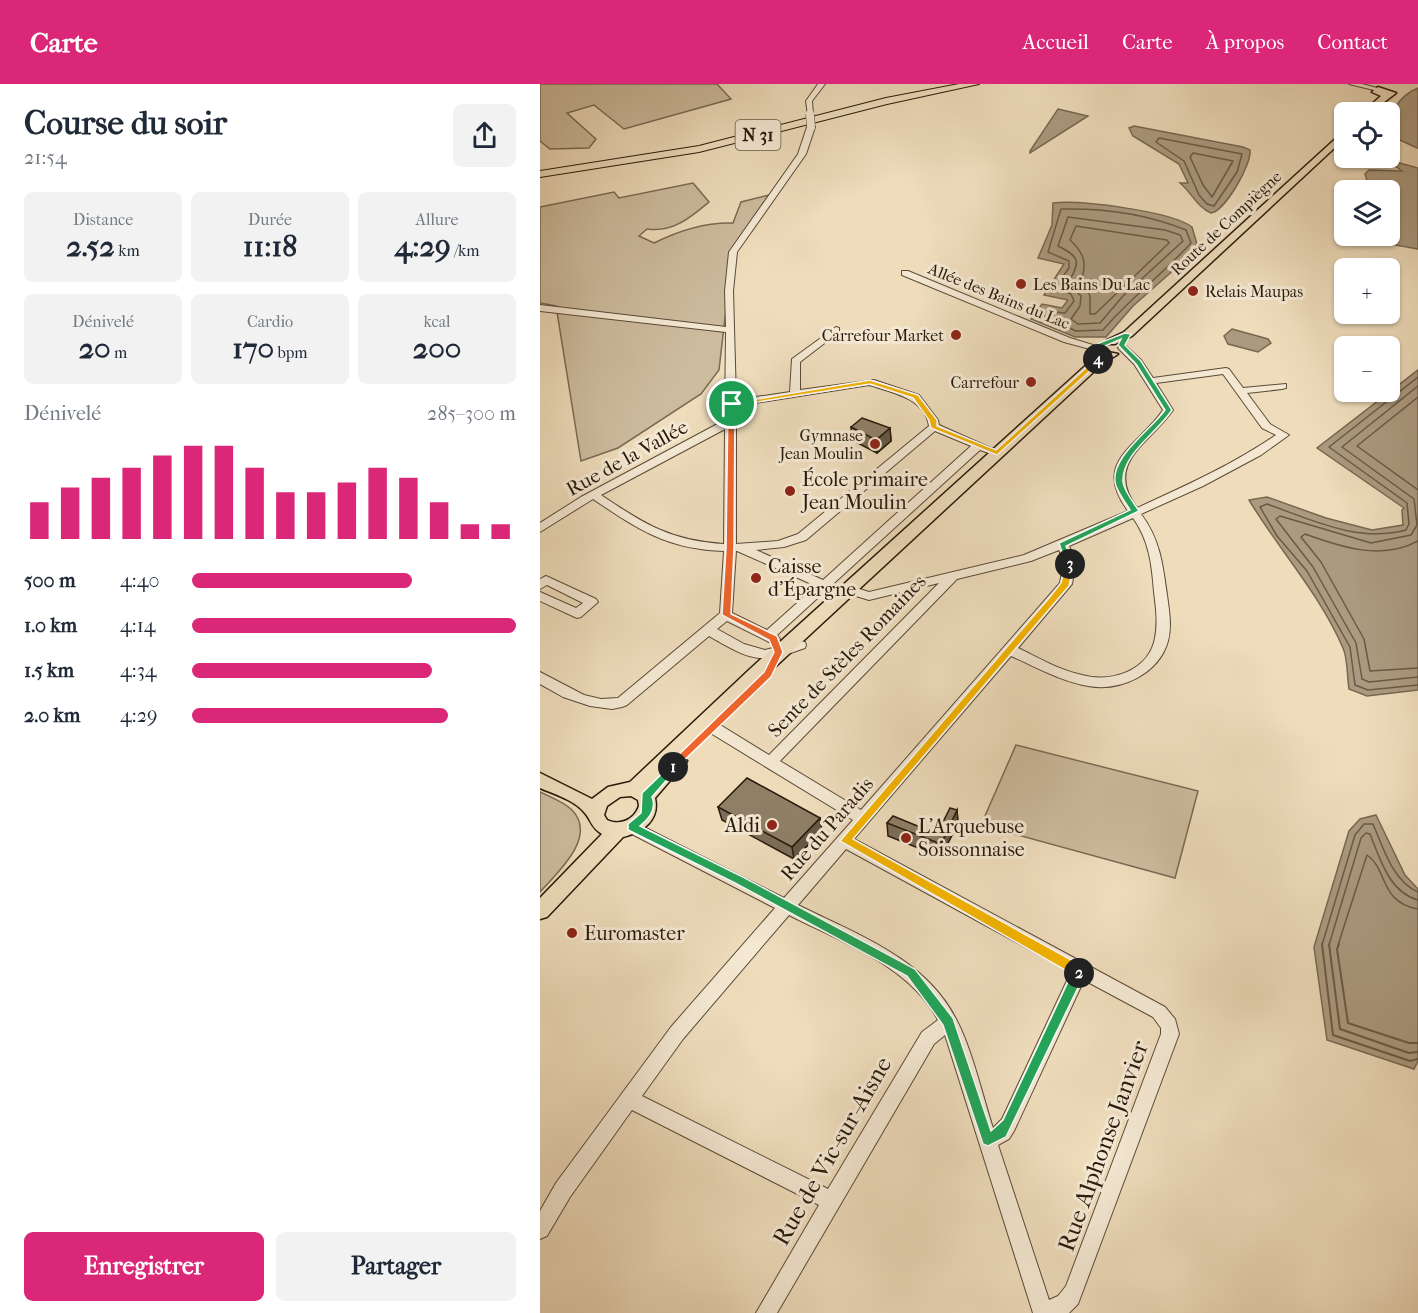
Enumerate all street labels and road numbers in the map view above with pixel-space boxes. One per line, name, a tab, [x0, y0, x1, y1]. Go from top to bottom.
road number: N 31	[736, 120, 780, 150]
street label: Route de Compiègne	[1167, 167, 1285, 279]
street label: Allée des Bains du Lac	[925, 259, 1072, 333]
street label: Rue de la Vallée	[562, 415, 692, 501]
street label: Sente de Stèles Romaines	[763, 570, 931, 742]
street label: Rue du Paradis	[776, 773, 878, 885]
street label: Rue Alphonse Janvier	[1052, 1036, 1154, 1255]
street label: Rue de Vic-sur-Aisne	[767, 1052, 897, 1250]

